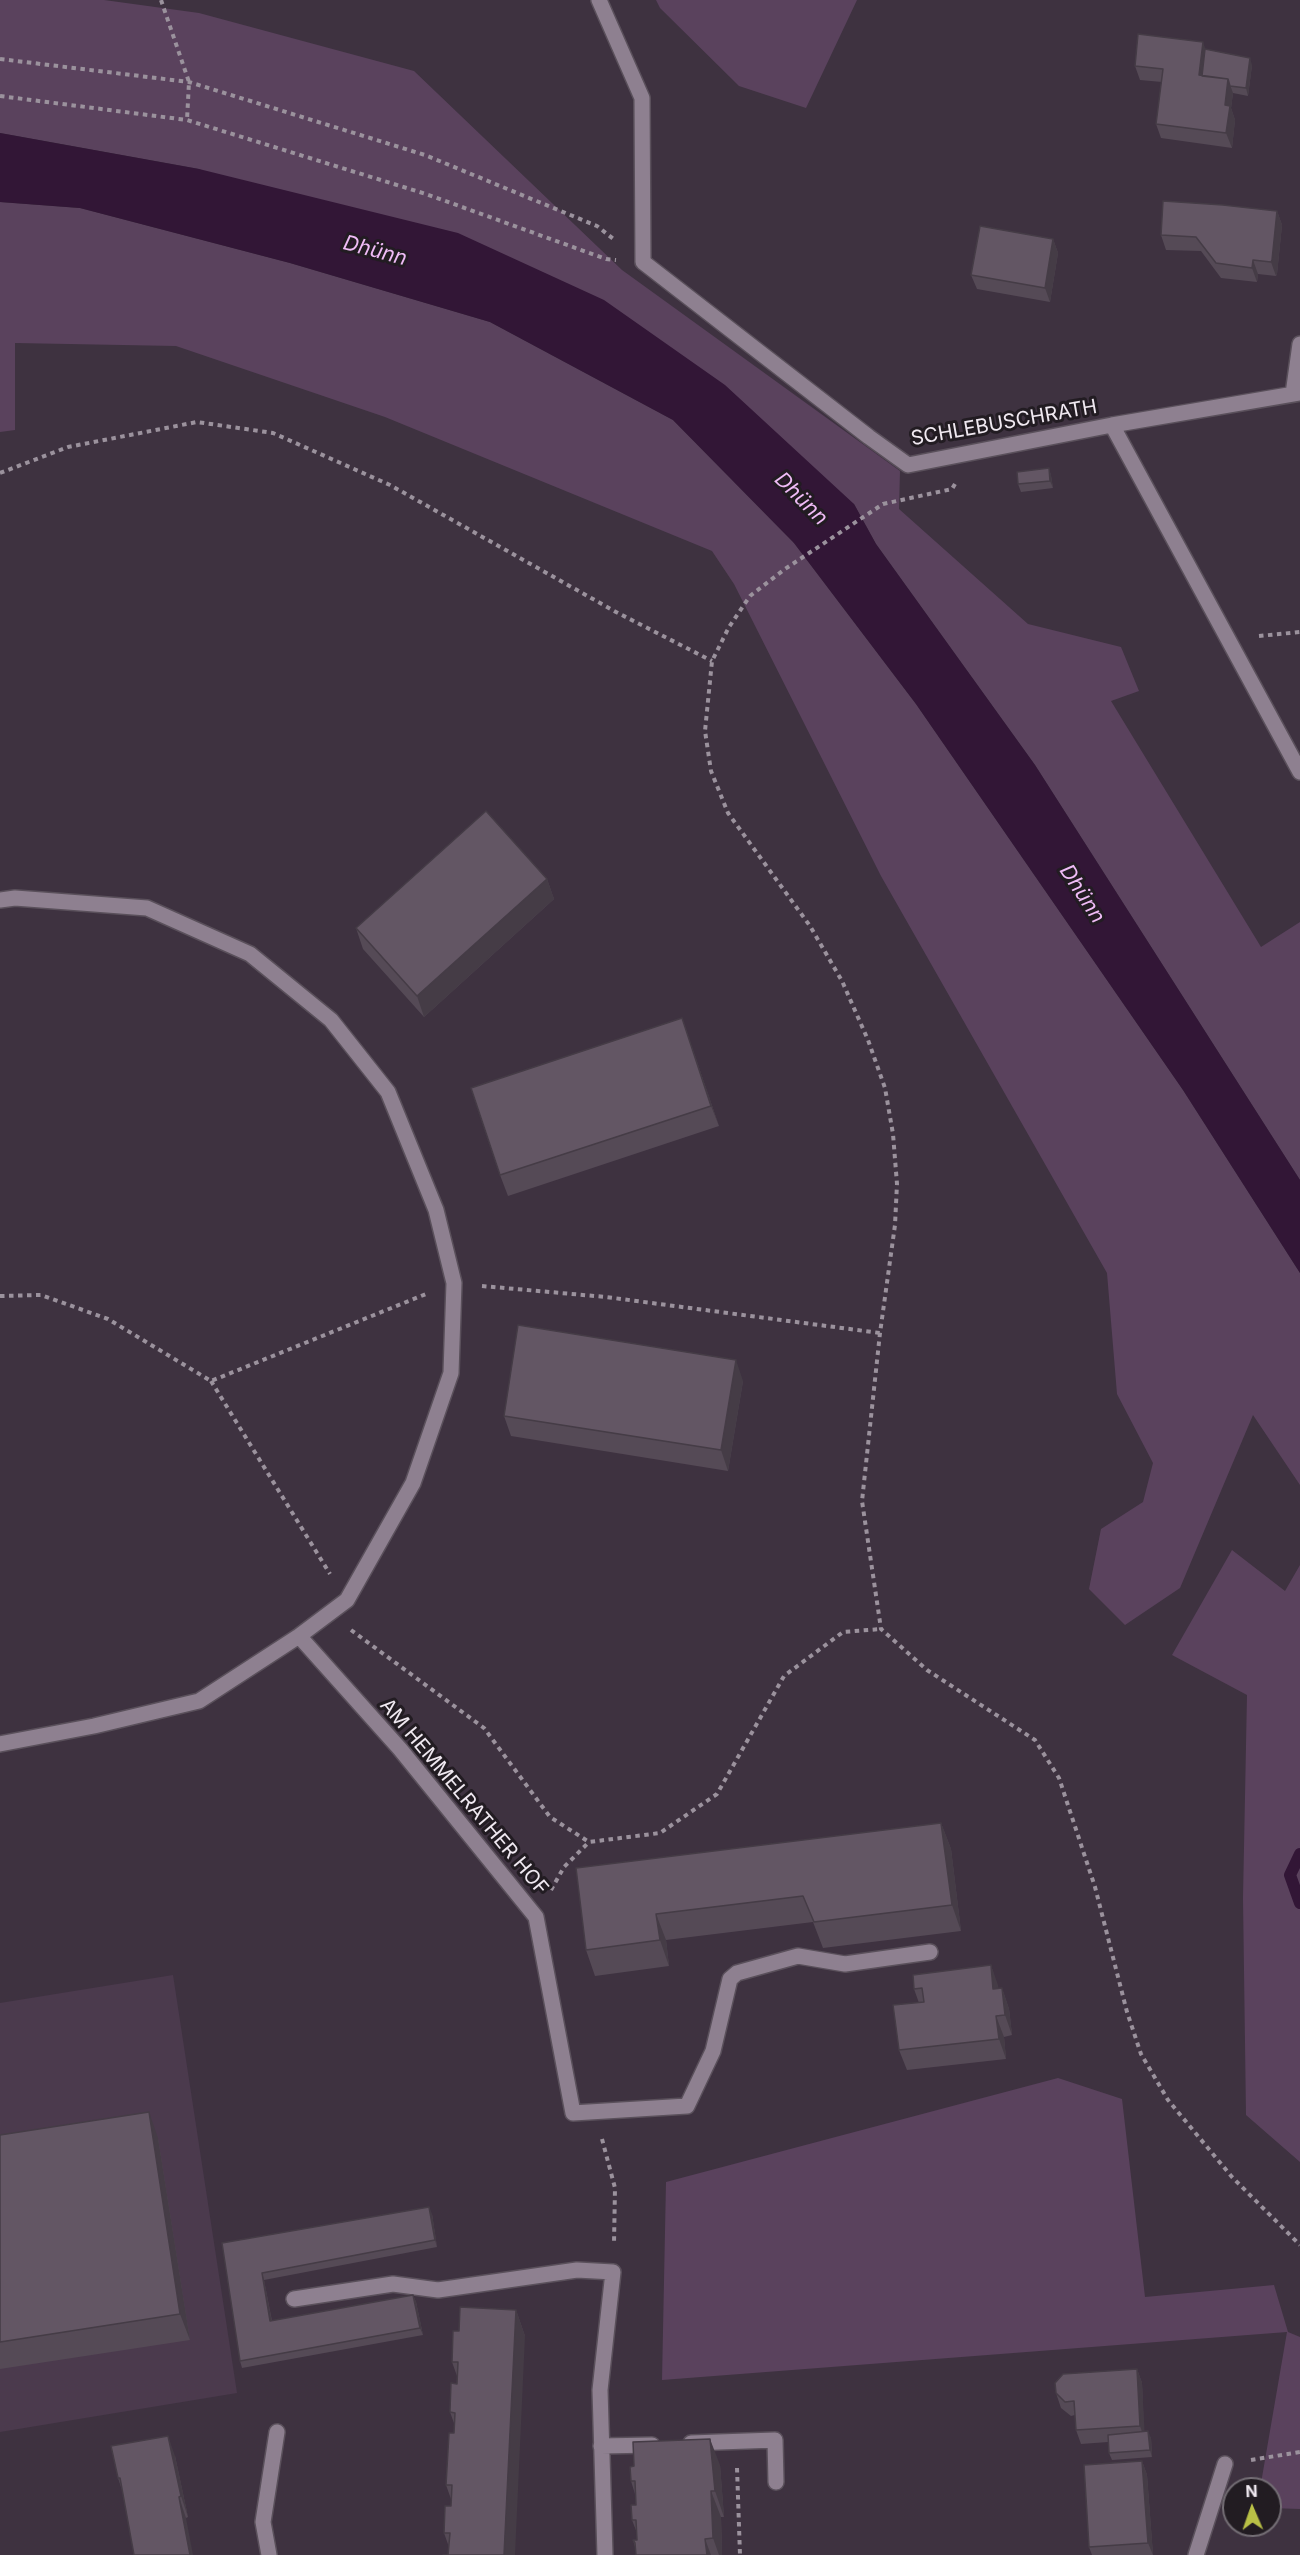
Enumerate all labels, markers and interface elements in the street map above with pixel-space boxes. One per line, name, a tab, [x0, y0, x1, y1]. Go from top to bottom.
water label: Dhünn	[340, 230, 410, 272]
street label: SCHLEBUSCHRATH	[909, 395, 1099, 451]
water label: Dhünn	[769, 467, 833, 531]
water label: Dhünn	[1054, 860, 1110, 928]
street label: AM HEMMELRATHER HOF	[375, 1694, 553, 1900]
north arrow	[1222, 2477, 1282, 2537]
text: N	[1245, 2481, 1258, 2501]

